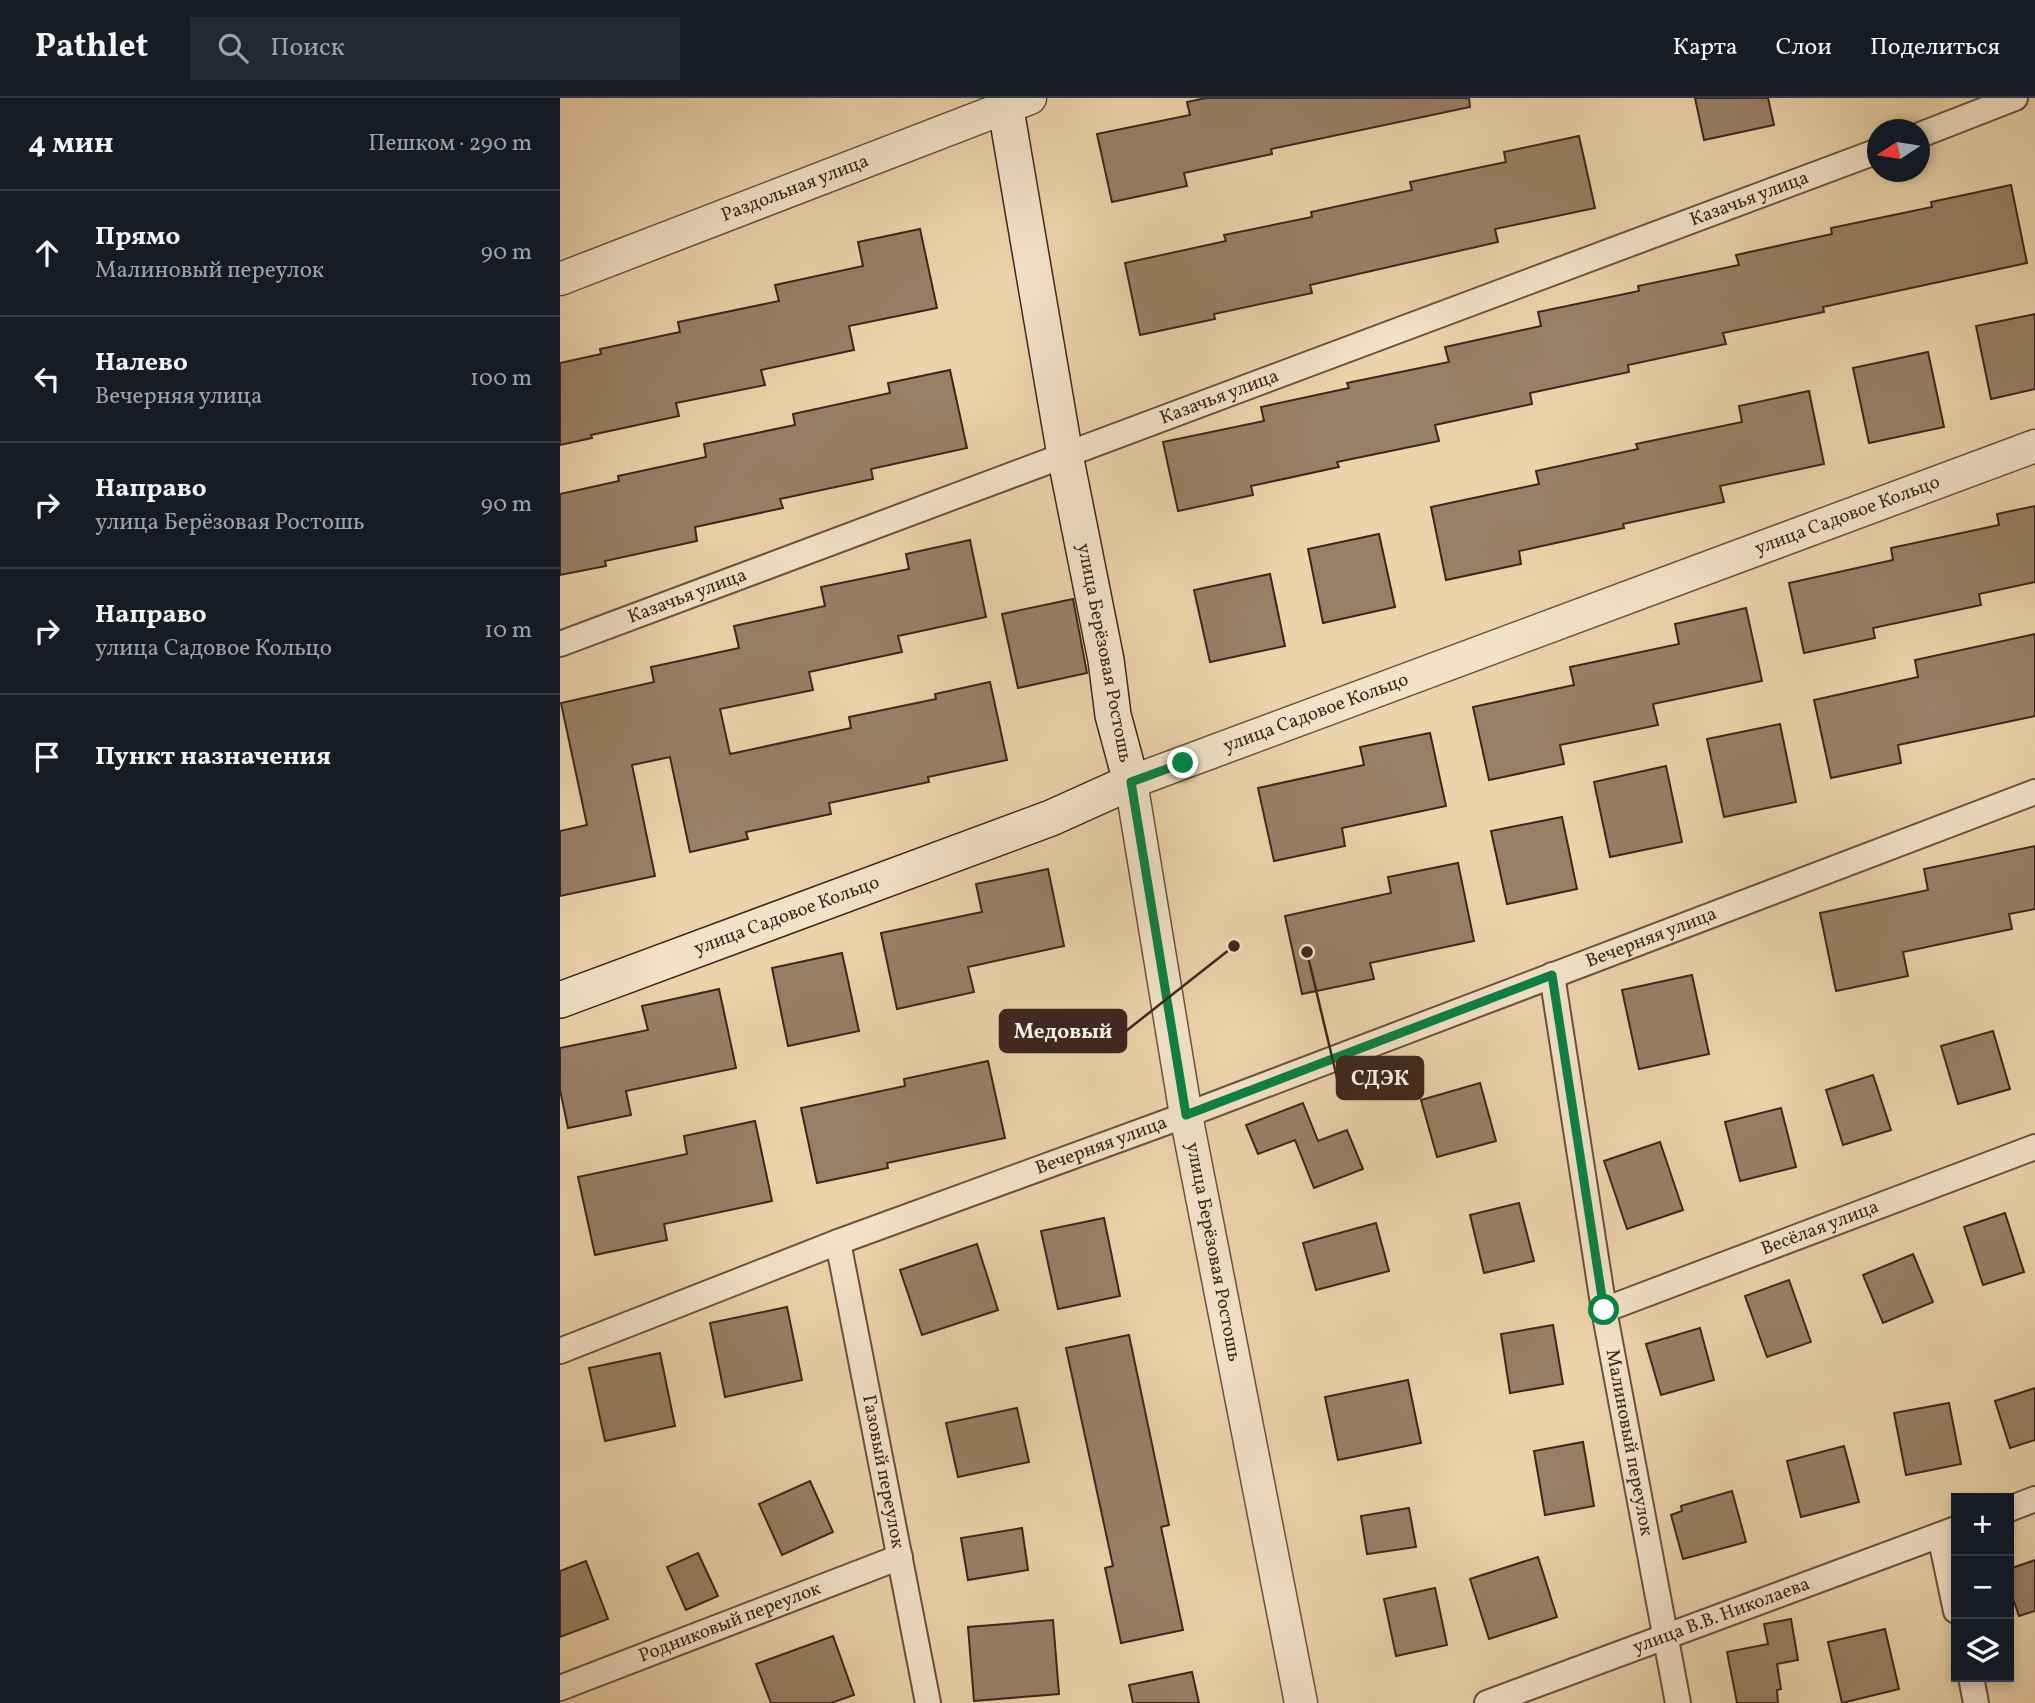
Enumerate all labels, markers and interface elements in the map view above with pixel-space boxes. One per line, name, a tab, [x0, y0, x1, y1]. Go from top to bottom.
search box	[190, 17, 680, 80]
text: Pathlet	[35, 25, 148, 71]
icon: search	[214, 29, 252, 67]
text: Поиск	[270, 30, 345, 66]
text: Карта	[1673, 31, 1738, 65]
text: Слои	[1776, 31, 1832, 65]
text: Поделиться	[1870, 31, 2000, 65]
north arrow	[1867, 119, 1930, 182]
text: 4 мин	[28, 123, 113, 165]
text: Пешком · 290 m	[368, 128, 532, 160]
street label: Раздольная улица	[718, 148, 873, 229]
street label: Казачья улица	[1686, 165, 1813, 233]
text: Прямо	[95, 219, 180, 255]
icon: ahead	[28, 234, 66, 272]
text: 90 m	[481, 237, 532, 269]
text: Малиновый переулок	[95, 255, 324, 287]
text: Налево	[95, 345, 188, 381]
icon: left	[28, 360, 66, 398]
text: 100 m	[470, 363, 532, 395]
street label: Казачья улица	[1156, 363, 1283, 431]
text: Вечерняя улица	[95, 381, 263, 413]
street label: улица Садовое Кольцо	[1751, 469, 1944, 562]
text: Направо	[95, 471, 207, 507]
icon: right	[28, 486, 66, 524]
text: 90 m	[481, 489, 532, 521]
text: улица Берёзовая Ростошь	[95, 507, 365, 539]
street label: улица Берёзовая Ростошь	[1070, 541, 1138, 765]
street label: Казачья улица	[624, 562, 751, 630]
text: Направо	[95, 597, 207, 633]
icon: right	[28, 612, 66, 650]
text: 10 m	[484, 615, 532, 647]
text: улица Садовое Кольцо	[95, 633, 332, 665]
street label: улица Садовое Кольцо	[1220, 667, 1412, 760]
icon: arrive	[28, 738, 66, 776]
text: Пункт назначения	[95, 739, 331, 775]
route end	[1167, 747, 1198, 778]
street label: улица Садовое Кольцо	[691, 870, 883, 962]
street label: Вечерняя улица	[1582, 901, 1721, 975]
callout: Медовый	[1000, 1010, 1126, 1052]
text: Медовый	[1014, 1018, 1112, 1047]
callout: СДЭК	[1337, 1057, 1423, 1099]
text: СДЭК	[1351, 1065, 1409, 1094]
street label: Вечерняя улица	[1032, 1110, 1171, 1182]
street label: улица Берёзовая Ростошь	[1179, 1140, 1247, 1364]
street label: Весёлая улица	[1757, 1194, 1883, 1262]
route start	[1588, 1294, 1619, 1325]
street label: Малиновый переулок	[1599, 1347, 1659, 1538]
street label: Газовый переулок	[855, 1393, 911, 1551]
map controls	[1951, 1493, 2014, 1682]
button: +	[1951, 1493, 2014, 1556]
button: −	[1951, 1556, 2014, 1619]
street label: улица В.В. Николаева	[1629, 1571, 1814, 1661]
street label: Родниковый переулок	[635, 1576, 825, 1669]
button: layers	[1951, 1619, 2014, 1682]

